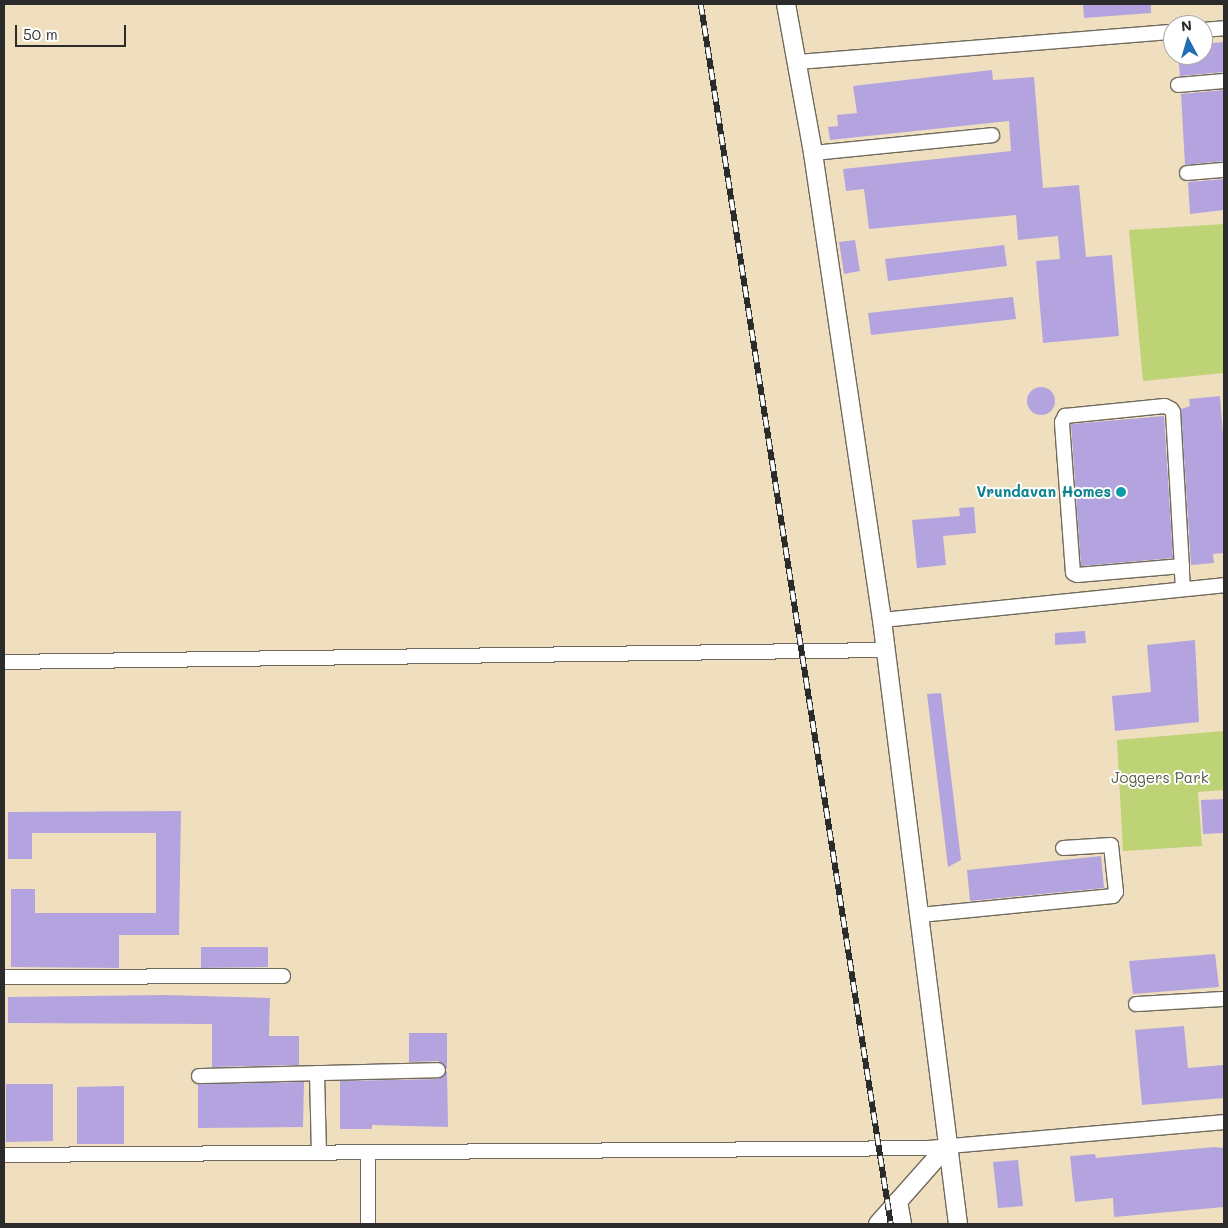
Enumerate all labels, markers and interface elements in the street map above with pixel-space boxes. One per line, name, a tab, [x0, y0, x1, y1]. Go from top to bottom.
scale bar	[18, 15, 129, 47]
north arrow	[1163, 15, 1213, 65]
text: N	[1180, 16, 1193, 36]
text: 50 m	[23, 24, 58, 44]
place label: Vrundavan Homes	[976, 483, 1111, 501]
marker: Vrundavan Homes	[1115, 486, 1127, 498]
park label: Joggers Park	[1111, 769, 1209, 787]

